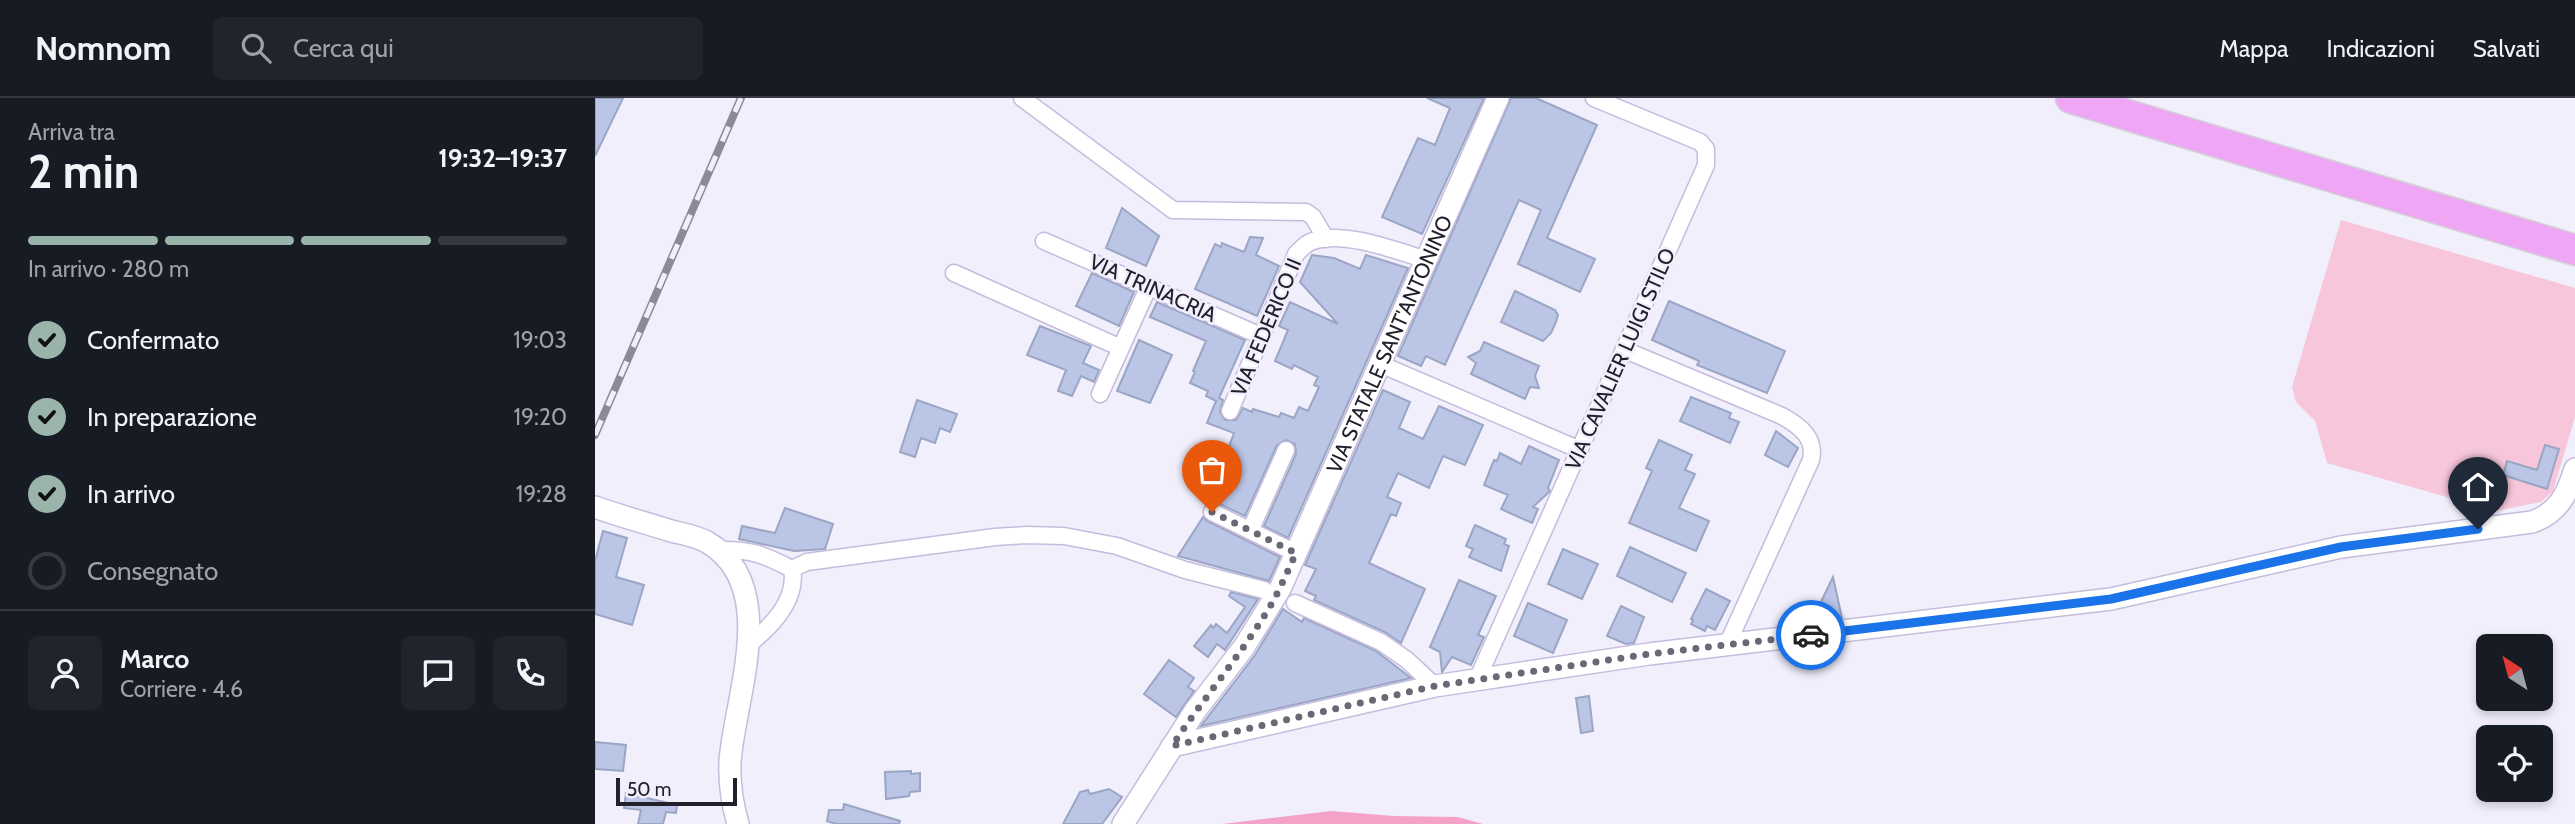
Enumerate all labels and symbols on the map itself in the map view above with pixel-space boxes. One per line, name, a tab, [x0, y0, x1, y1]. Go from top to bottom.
street label: VIA STATALE SANT'ANTONINO	[1321, 211, 1457, 477]
street label: VIA CAVALIER LUIGI STILO	[1560, 244, 1680, 474]
street label: VIA TRINACRIA	[1086, 249, 1220, 327]
street label: VIA FEDERICO II	[1226, 254, 1306, 400]
pin	[1182, 440, 1242, 512]
pin	[2448, 457, 2508, 529]
courier	[1776, 600, 1846, 670]
north arrow	[2476, 634, 2553, 710]
scale bar	[616, 775, 737, 807]

